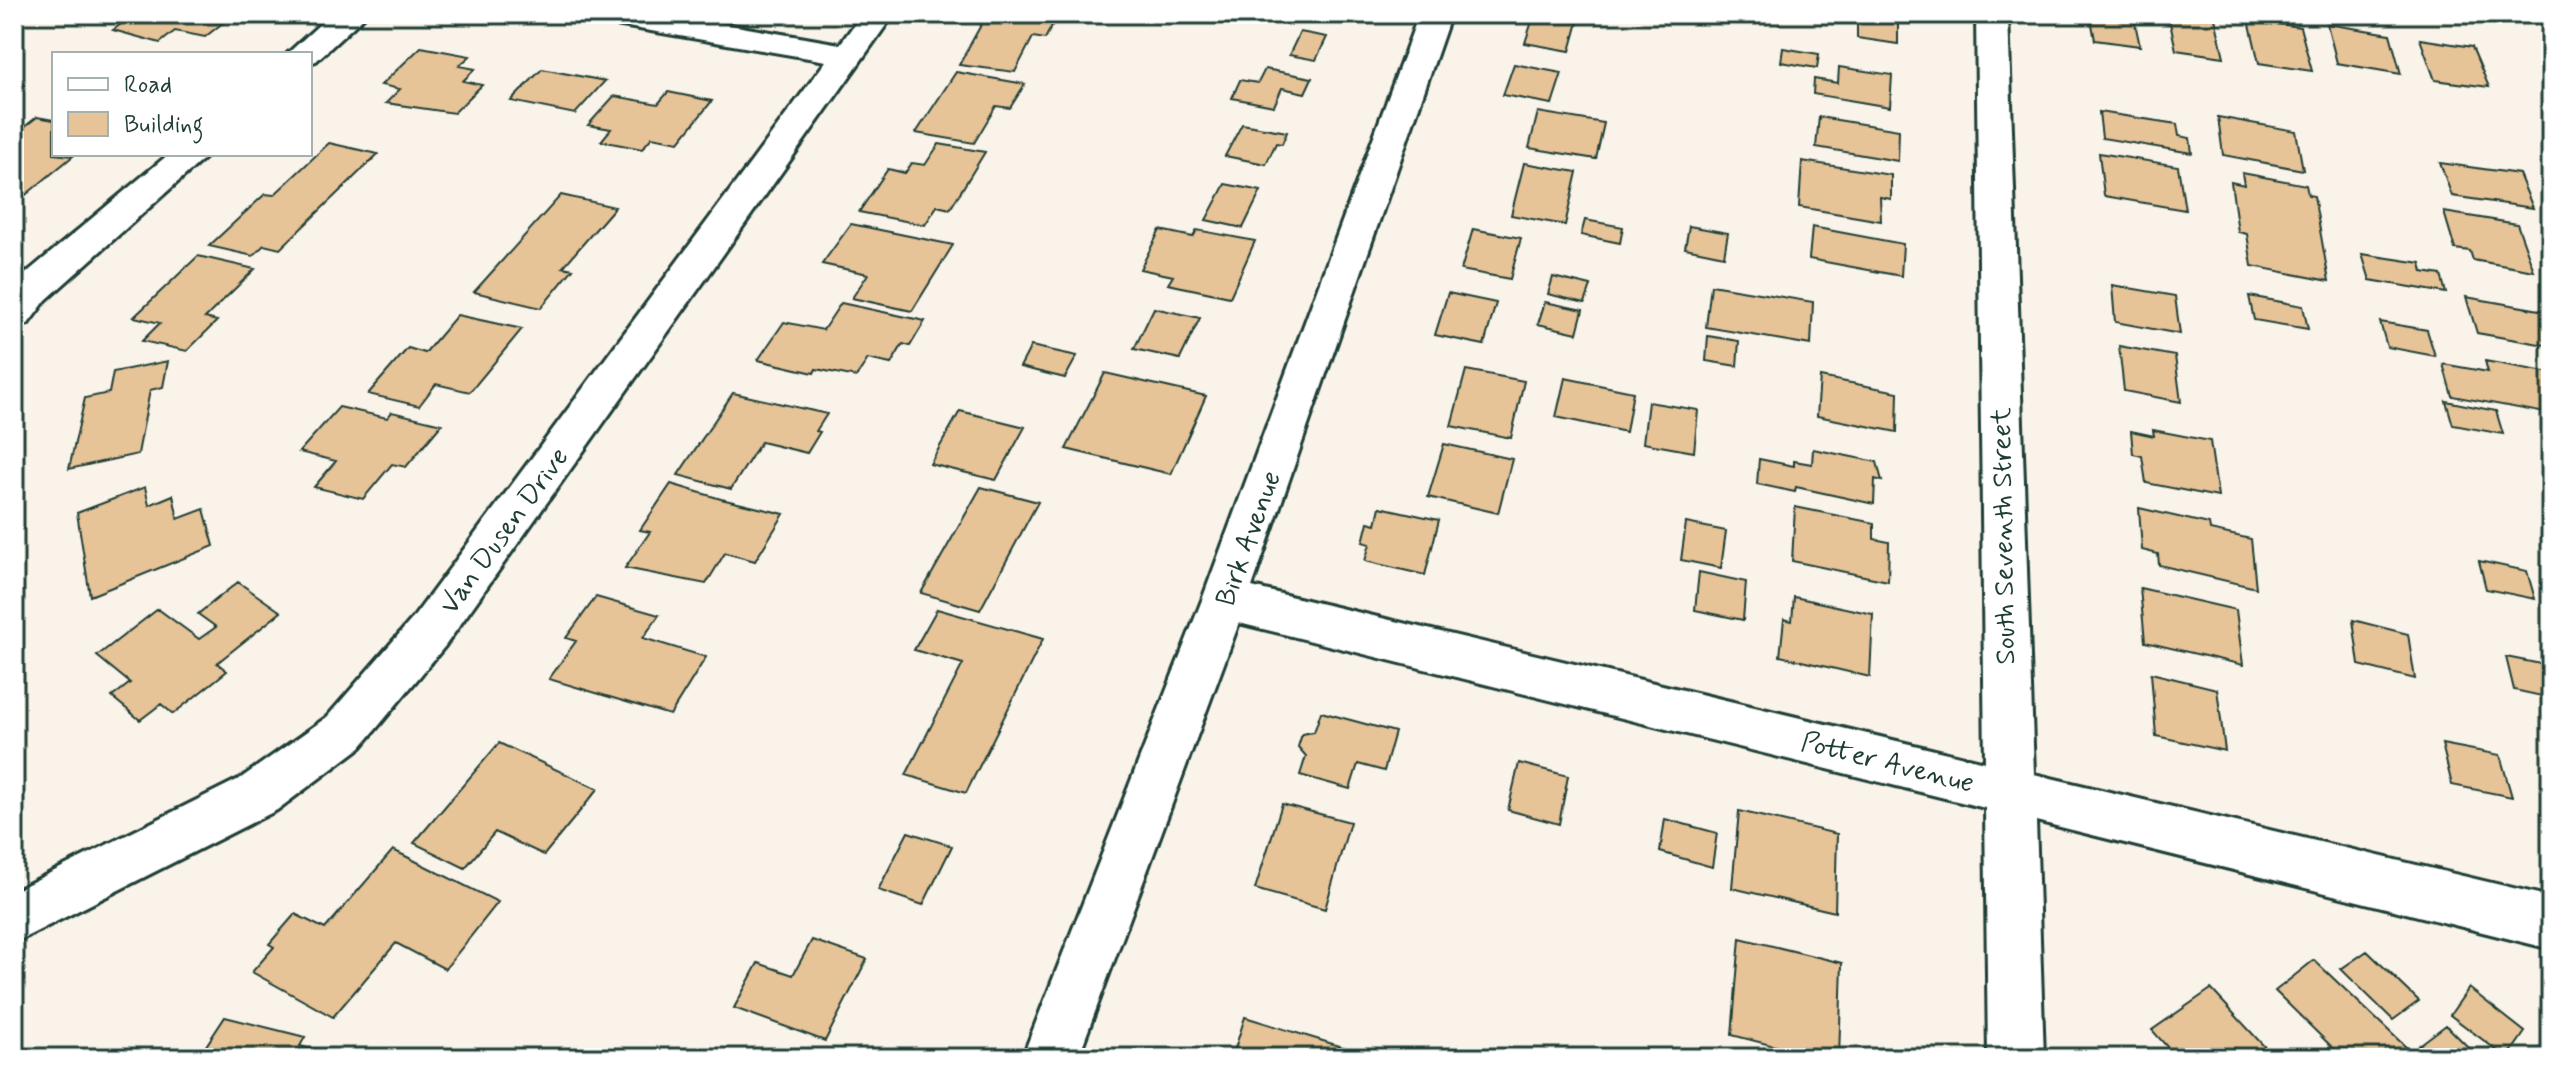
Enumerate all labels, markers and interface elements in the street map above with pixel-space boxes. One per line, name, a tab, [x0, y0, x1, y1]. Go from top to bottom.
legend	[52, 52, 312, 156]
text: Road	[124, 70, 172, 101]
text: Building	[124, 110, 204, 144]
street label: South Seventh Street	[1984, 407, 2025, 665]
street label: Van Dusen Drive	[432, 441, 578, 622]
street label: Birk Avenue	[1208, 466, 1291, 612]
street label: Potter Avenue	[1797, 724, 1978, 803]

